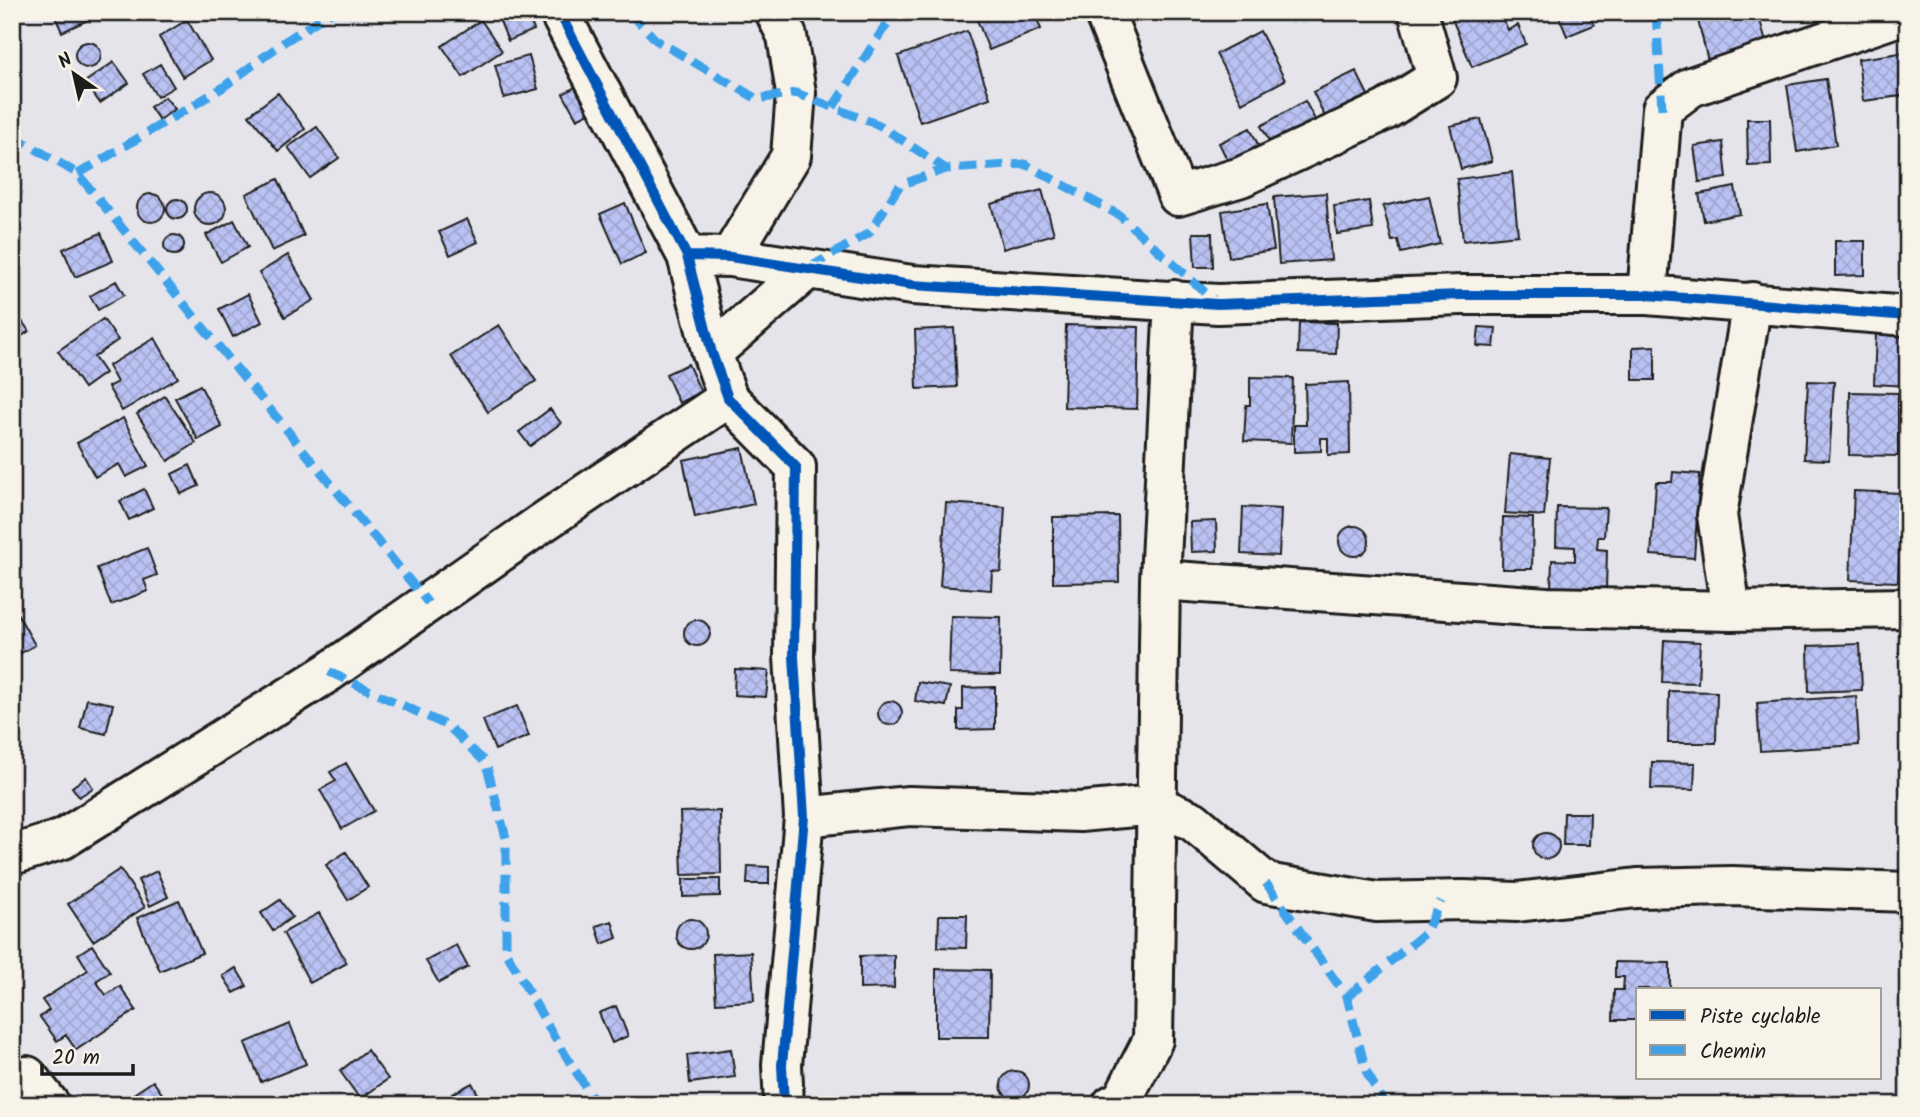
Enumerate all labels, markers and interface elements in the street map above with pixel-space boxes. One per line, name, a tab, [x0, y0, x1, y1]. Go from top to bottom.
north arrow	[38, 38, 108, 108]
text: N	[52, 46, 79, 77]
legend	[1636, 988, 1882, 1078]
text: Piste cyclable	[1700, 1001, 1821, 1034]
scale bar	[42, 1033, 133, 1077]
text: Chemin	[1700, 1036, 1766, 1069]
text: 20 m	[52, 1042, 100, 1075]

